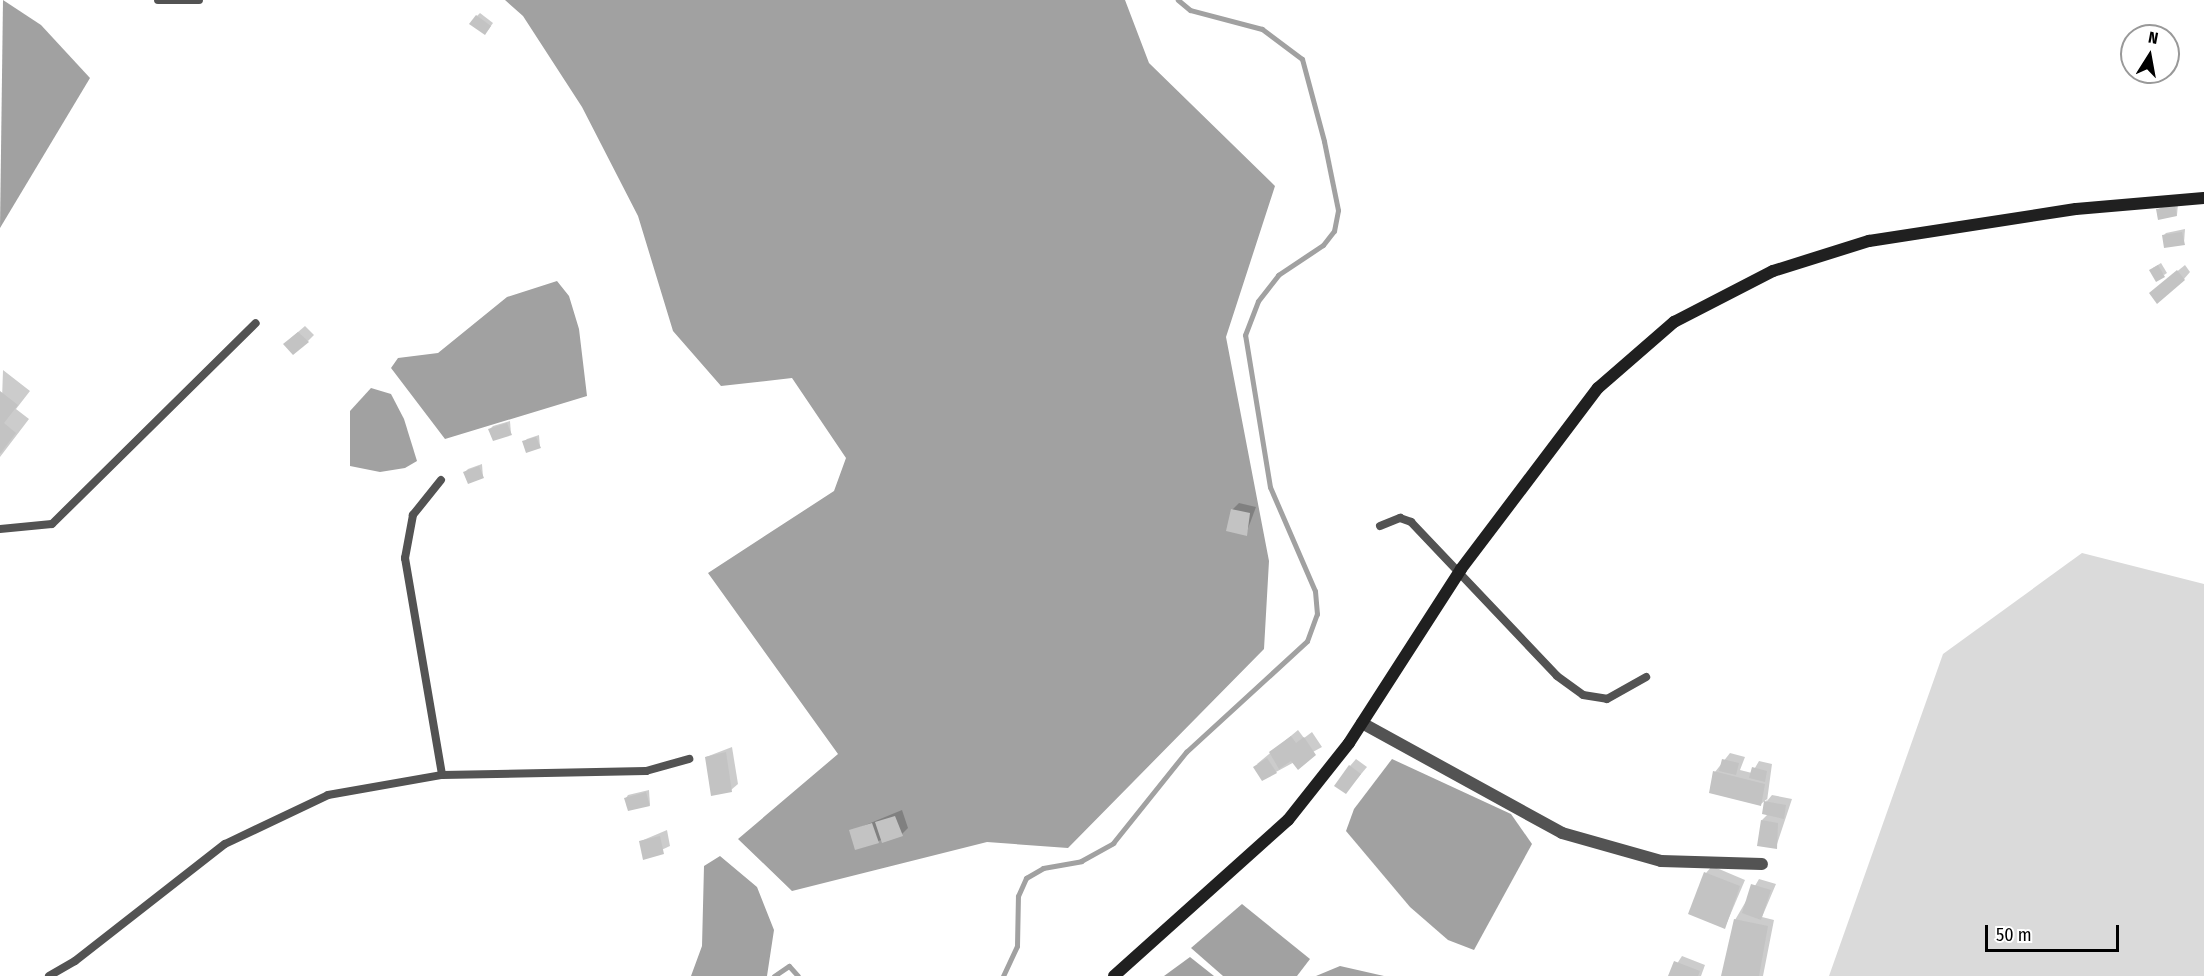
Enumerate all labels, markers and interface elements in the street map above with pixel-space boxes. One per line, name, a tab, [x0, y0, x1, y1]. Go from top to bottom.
north arrow	[2120, 24, 2180, 84]
text: N	[2147, 28, 2160, 48]
scale bar	[1988, 913, 2122, 951]
text: 50 m	[1996, 924, 2032, 946]

